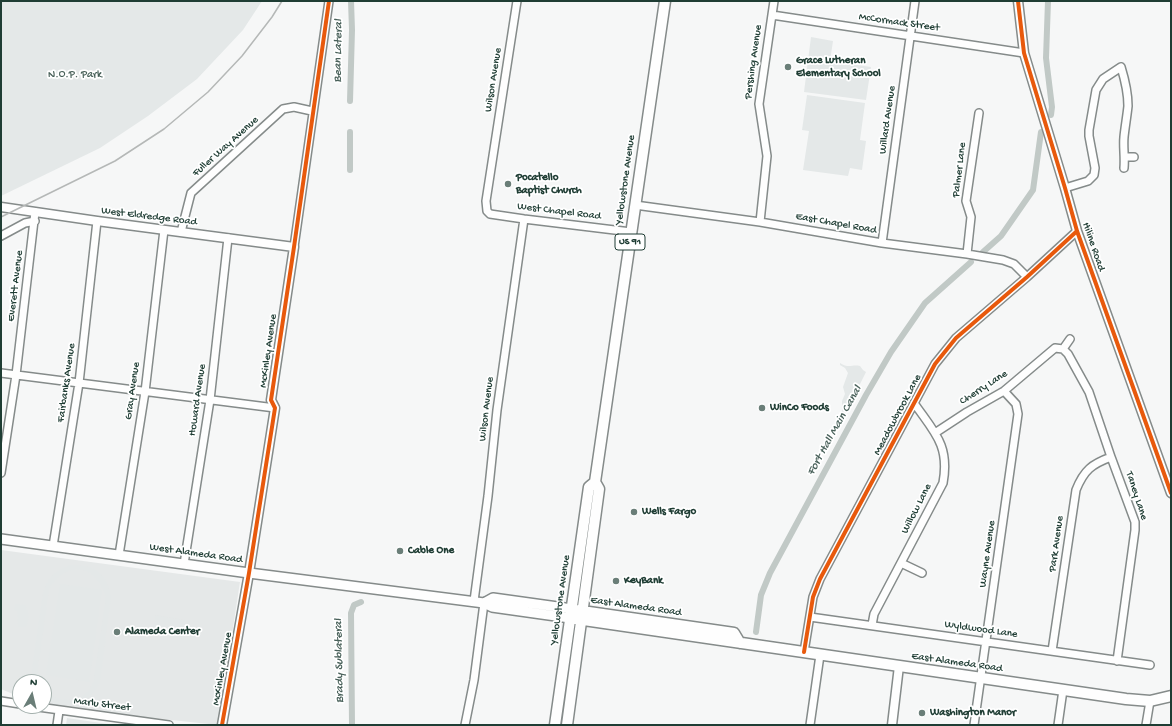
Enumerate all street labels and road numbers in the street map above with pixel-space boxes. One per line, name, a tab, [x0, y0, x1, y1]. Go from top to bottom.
street label: McCormack Street	[858, 11, 940, 35]
street label: Pershing Avenue	[742, 24, 766, 100]
street label: Wilson Avenue	[482, 47, 506, 113]
street label: Willard Avenue	[877, 85, 899, 155]
street label: Fuller Way Avenue	[190, 114, 262, 180]
street label: Yellowstone Avenue	[613, 134, 639, 226]
street label: Palmer Lane	[950, 142, 970, 198]
street label: West Chapel Road	[516, 200, 602, 224]
street label: West Eldredge Road	[100, 205, 198, 229]
street label: East Chapel Road	[794, 210, 878, 238]
street label: Hiline Road	[1078, 221, 1108, 273]
road number: US 91	[615, 234, 645, 250]
street label: Everett Avenue	[5, 250, 27, 322]
street label: McKinley Avenue	[257, 313, 281, 389]
street label: Fairbanks Avenue	[55, 343, 79, 423]
street label: Gray Avenue	[122, 361, 144, 421]
street label: Howard Avenue	[186, 363, 210, 437]
street label: Cherry Lane	[958, 368, 1010, 408]
street label: Meadowbrook Lane	[871, 372, 925, 458]
street label: Wilson Avenue	[476, 376, 498, 442]
street label: Taney Lane	[1122, 470, 1150, 522]
street label: Willow Lane	[899, 482, 935, 536]
street label: Park Avenue	[1047, 515, 1067, 573]
street label: Wayne Avenue	[977, 520, 999, 588]
street label: West Alameda Road	[149, 541, 243, 567]
street label: Yellowstone Avenue	[548, 554, 574, 646]
street label: East Alameda Road	[590, 594, 682, 620]
street label: Wyldwood Lane	[944, 618, 1018, 642]
street label: McKinley Avenue	[210, 631, 236, 707]
street label: East Alameda Road	[911, 650, 1003, 676]
street label: Marlu Street	[73, 695, 131, 715]

